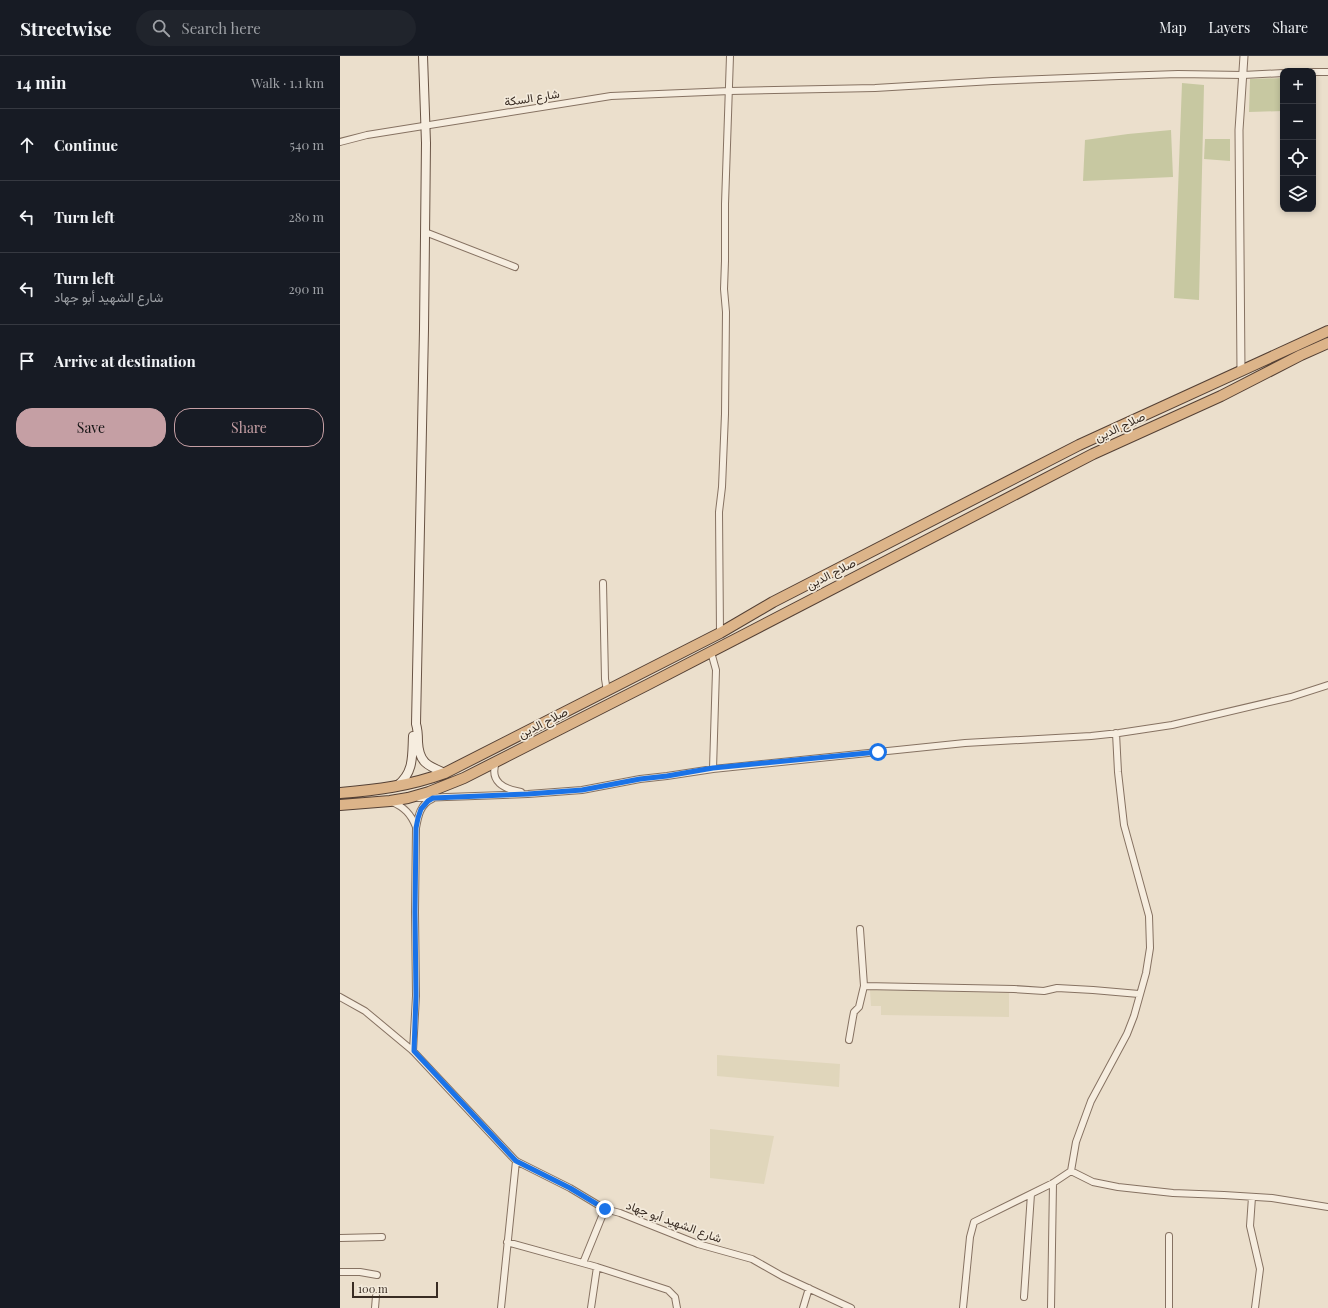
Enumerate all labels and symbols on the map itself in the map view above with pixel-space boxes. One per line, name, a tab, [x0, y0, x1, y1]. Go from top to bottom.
street label: شارع السكة	[503, 85, 561, 111]
street label: صلاح الدين	[1092, 407, 1148, 447]
street label: صلاح الدين	[803, 554, 859, 594]
street label: صلاح الدين	[515, 703, 571, 743]
route start	[869, 743, 887, 761]
street label: شارع الشهيد أبو جهاد	[624, 1196, 724, 1248]
route end	[596, 1200, 614, 1218]
scale bar	[352, 1280, 438, 1299]

